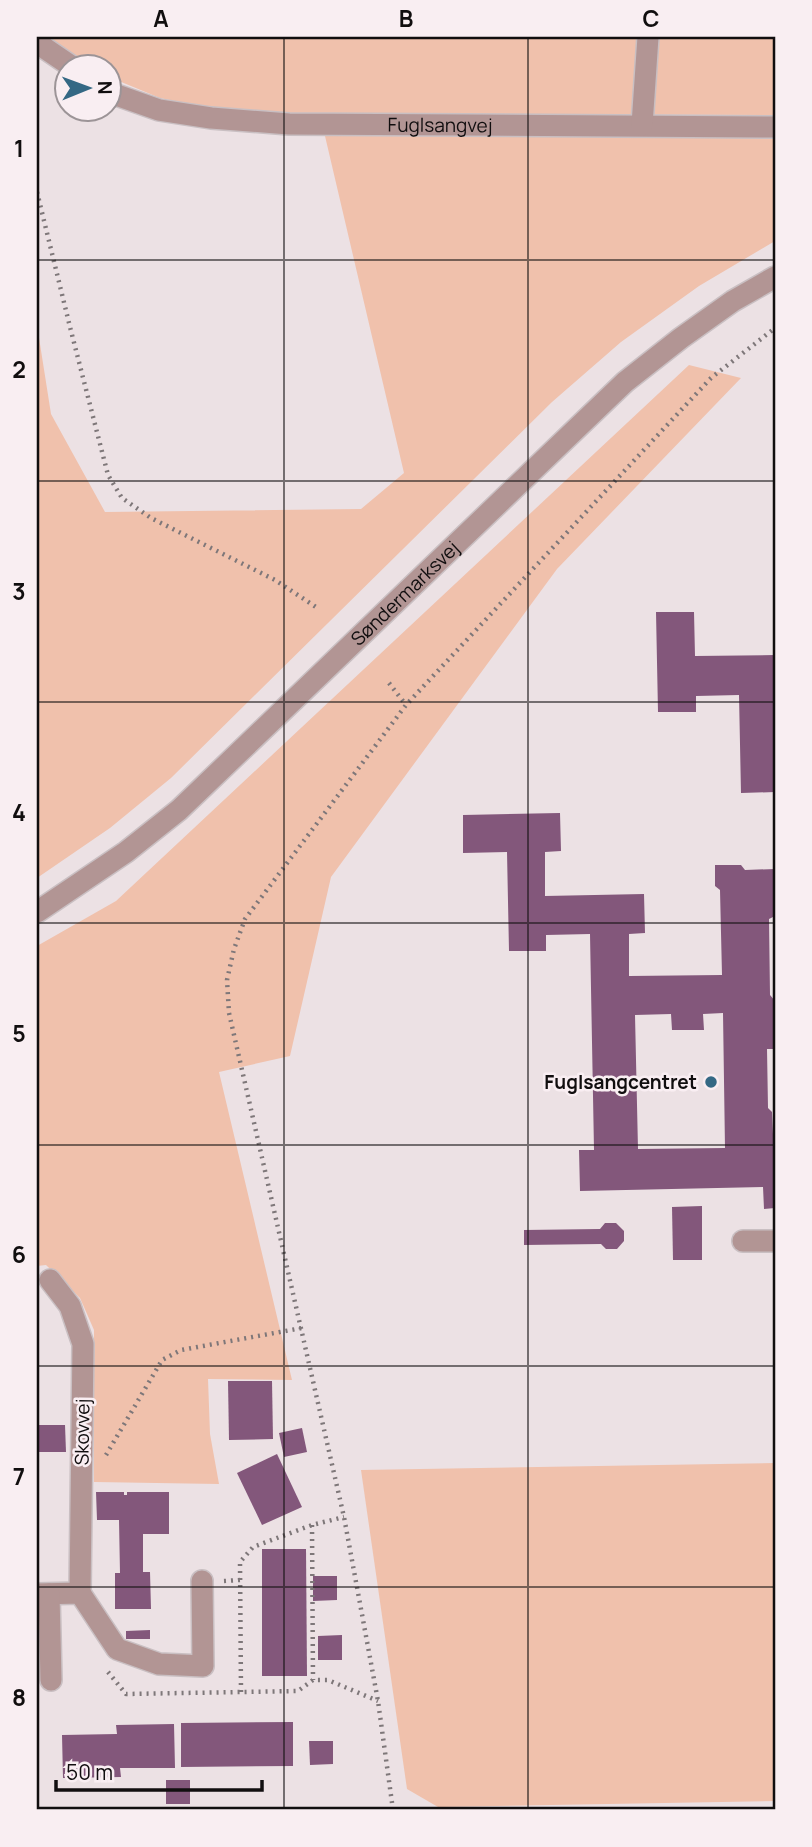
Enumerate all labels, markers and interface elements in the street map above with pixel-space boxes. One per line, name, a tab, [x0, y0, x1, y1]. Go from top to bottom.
text: A	[153, 2, 169, 34]
text: B	[399, 2, 413, 34]
text: C	[643, 2, 660, 34]
north arrow	[52, 52, 122, 122]
text: N	[92, 81, 118, 95]
street label: Fuglsangvej	[388, 112, 493, 138]
text: 1	[14, 132, 24, 164]
text: 2	[12, 353, 26, 385]
street label: Søndermarksvej	[345, 535, 465, 651]
text: 3	[12, 575, 26, 607]
text: 4	[12, 796, 26, 828]
text: 5	[12, 1017, 26, 1049]
place label: Fuglsangcentret	[544, 1069, 697, 1095]
marker: Fuglsangcentret	[703, 1074, 719, 1090]
text: 6	[12, 1238, 26, 1270]
street label: Skovvej	[68, 1398, 96, 1466]
text: 7	[13, 1460, 25, 1492]
text: 8	[12, 1681, 26, 1713]
scale bar	[56, 1749, 262, 1793]
text: 50 m	[66, 1758, 113, 1786]

